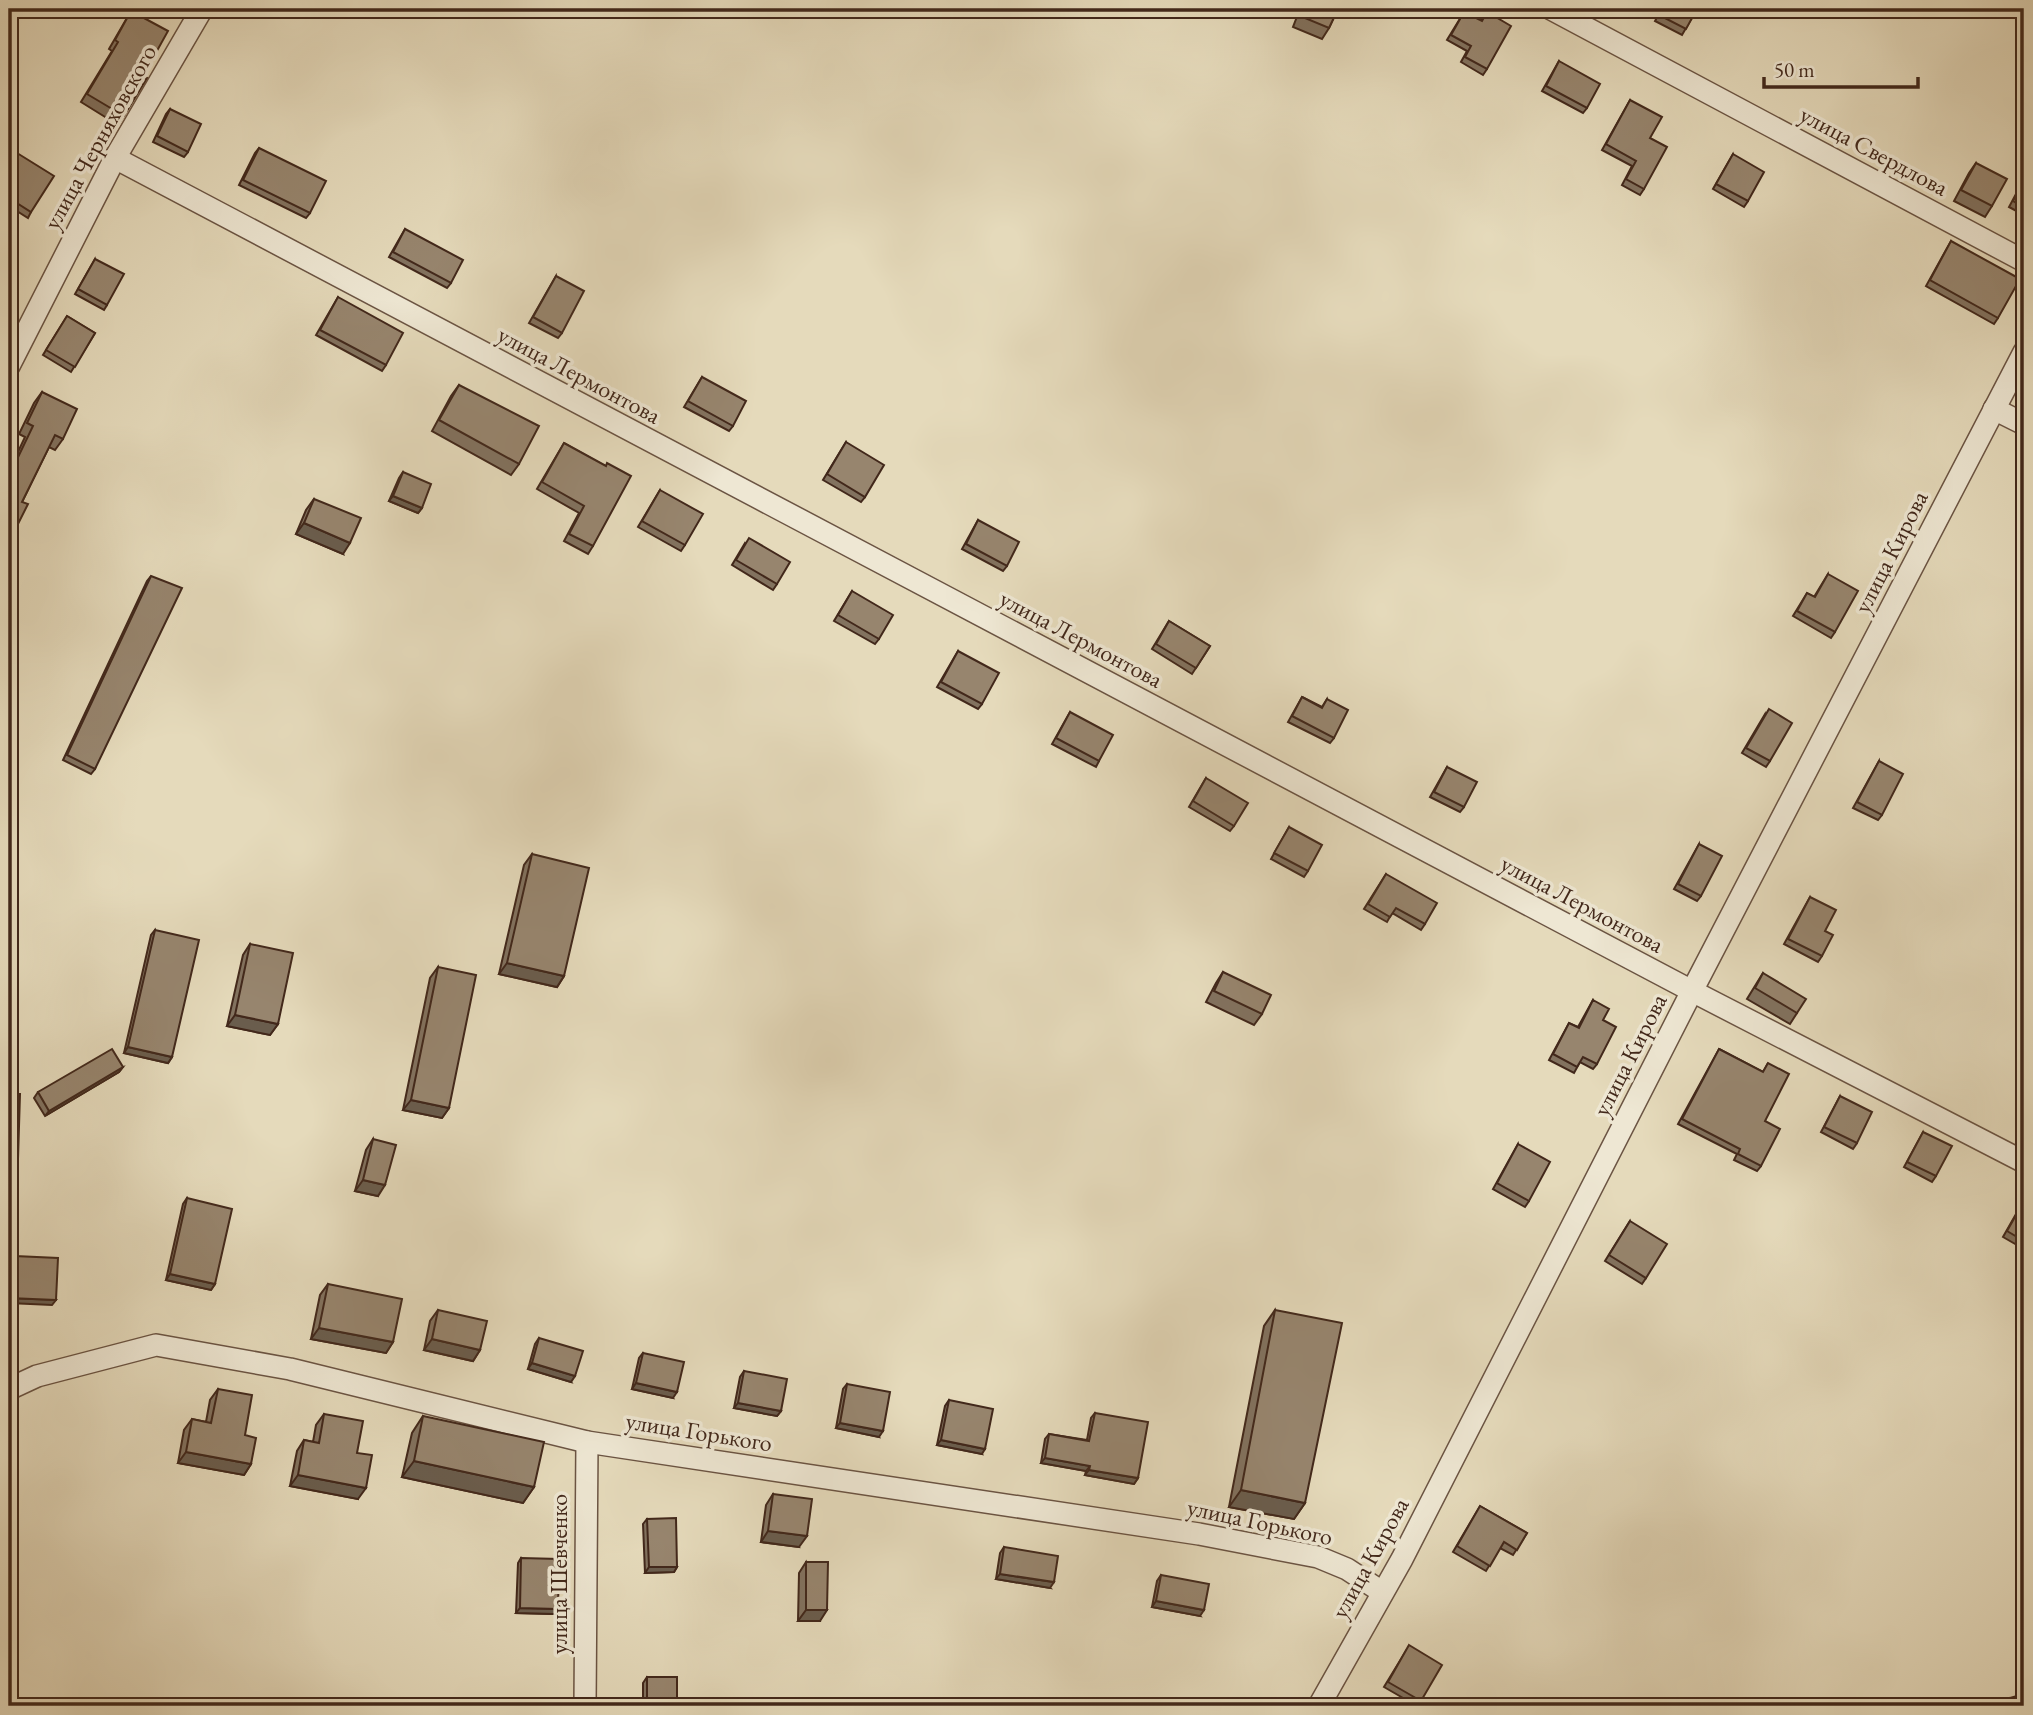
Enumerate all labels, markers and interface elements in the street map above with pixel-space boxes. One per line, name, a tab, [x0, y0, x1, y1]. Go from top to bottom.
street label: улица Черняховского	[36, 39, 163, 235]
scale bar	[1764, 46, 1918, 90]
text: 50 m	[1774, 56, 1815, 83]
street label: улица Свердлова	[1795, 99, 1954, 203]
street label: улица Лермонтова	[492, 319, 666, 431]
street label: улица Кирова	[1846, 485, 1935, 618]
street label: улица Лермонтова	[994, 583, 1168, 695]
street label: улица Лермонтова	[1495, 848, 1669, 960]
street label: улица Кирова	[1585, 988, 1674, 1121]
street label: улица Горького	[624, 1405, 775, 1458]
street label: улица Горького	[1184, 1491, 1336, 1552]
street label: улица Кирова	[1324, 1492, 1416, 1624]
street label: улица Шевченко	[543, 1494, 574, 1654]

